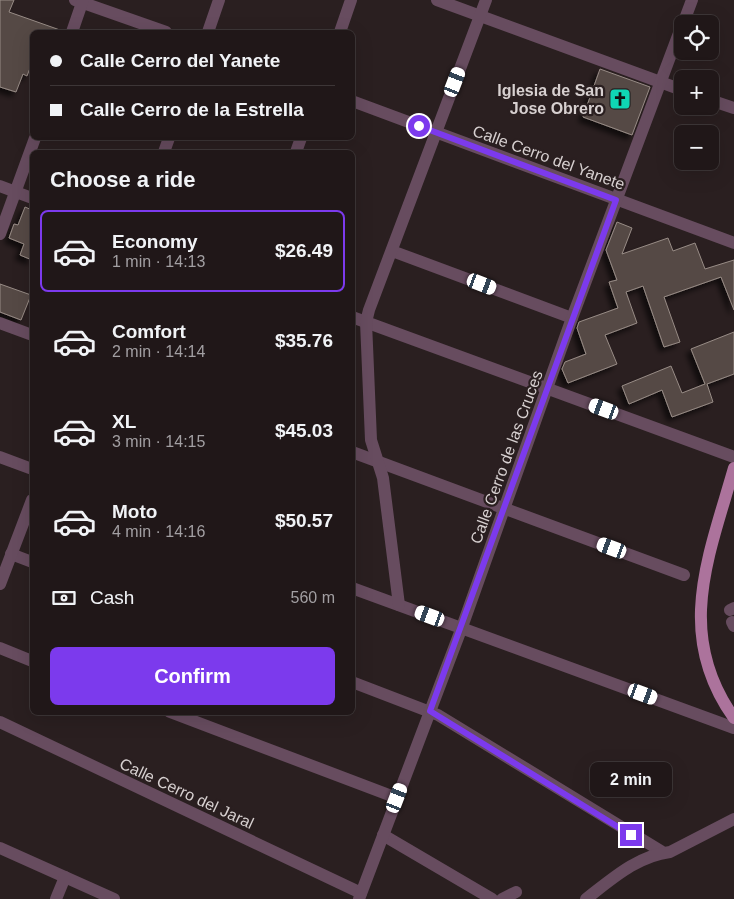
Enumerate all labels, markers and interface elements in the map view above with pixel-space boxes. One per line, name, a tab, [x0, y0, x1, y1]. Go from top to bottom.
map controls	[674, 15, 719, 170]
button: locate	[674, 15, 719, 60]
text: Calle Cerro del Yanete	[80, 50, 280, 71]
car	[442, 65, 467, 99]
button: +	[674, 70, 719, 115]
place label: Iglesia de San Jose Obrero	[497, 82, 604, 117]
church icon: Iglesia de San Jose Obrero	[608, 87, 632, 111]
text: Calle Cerro de la Estrella	[80, 99, 304, 120]
route start	[408, 115, 430, 137]
street label: Calle Cerro del Yanete	[471, 122, 627, 193]
button: −	[674, 125, 719, 170]
text: Choose a ride	[50, 167, 195, 192]
icon: car	[52, 229, 97, 274]
text: Economy	[112, 231, 198, 252]
text: $26.49	[275, 240, 333, 261]
text: 1 min · 14:13	[112, 253, 205, 270]
car	[465, 272, 498, 296]
icon: car	[52, 319, 97, 364]
text: Comfort	[112, 321, 186, 342]
text: $35.76	[275, 330, 333, 351]
text: 2 min · 14:14	[112, 343, 205, 360]
street label: Calle Cerro de las Cruces	[467, 368, 546, 546]
car	[587, 397, 620, 421]
icon: car	[52, 409, 97, 454]
text: XL	[112, 411, 136, 432]
text: $45.03	[275, 420, 333, 441]
text: 3 min · 14:15	[112, 433, 205, 450]
icon: car	[52, 499, 97, 544]
text: Moto	[112, 501, 157, 522]
text: $50.57	[275, 510, 333, 531]
text: 4 min · 14:16	[112, 523, 205, 540]
car	[595, 536, 628, 560]
icon: cash	[50, 584, 78, 612]
text: Cash	[90, 587, 134, 608]
text: 560 m	[291, 589, 335, 606]
car	[413, 604, 446, 628]
button: Confirm	[50, 647, 335, 705]
car	[626, 682, 659, 706]
street label: Calle Cerro del Jaral	[117, 755, 256, 832]
callout: 2 min	[590, 762, 672, 798]
text: 2 min	[610, 771, 652, 788]
car	[384, 781, 409, 815]
route end	[620, 824, 642, 846]

